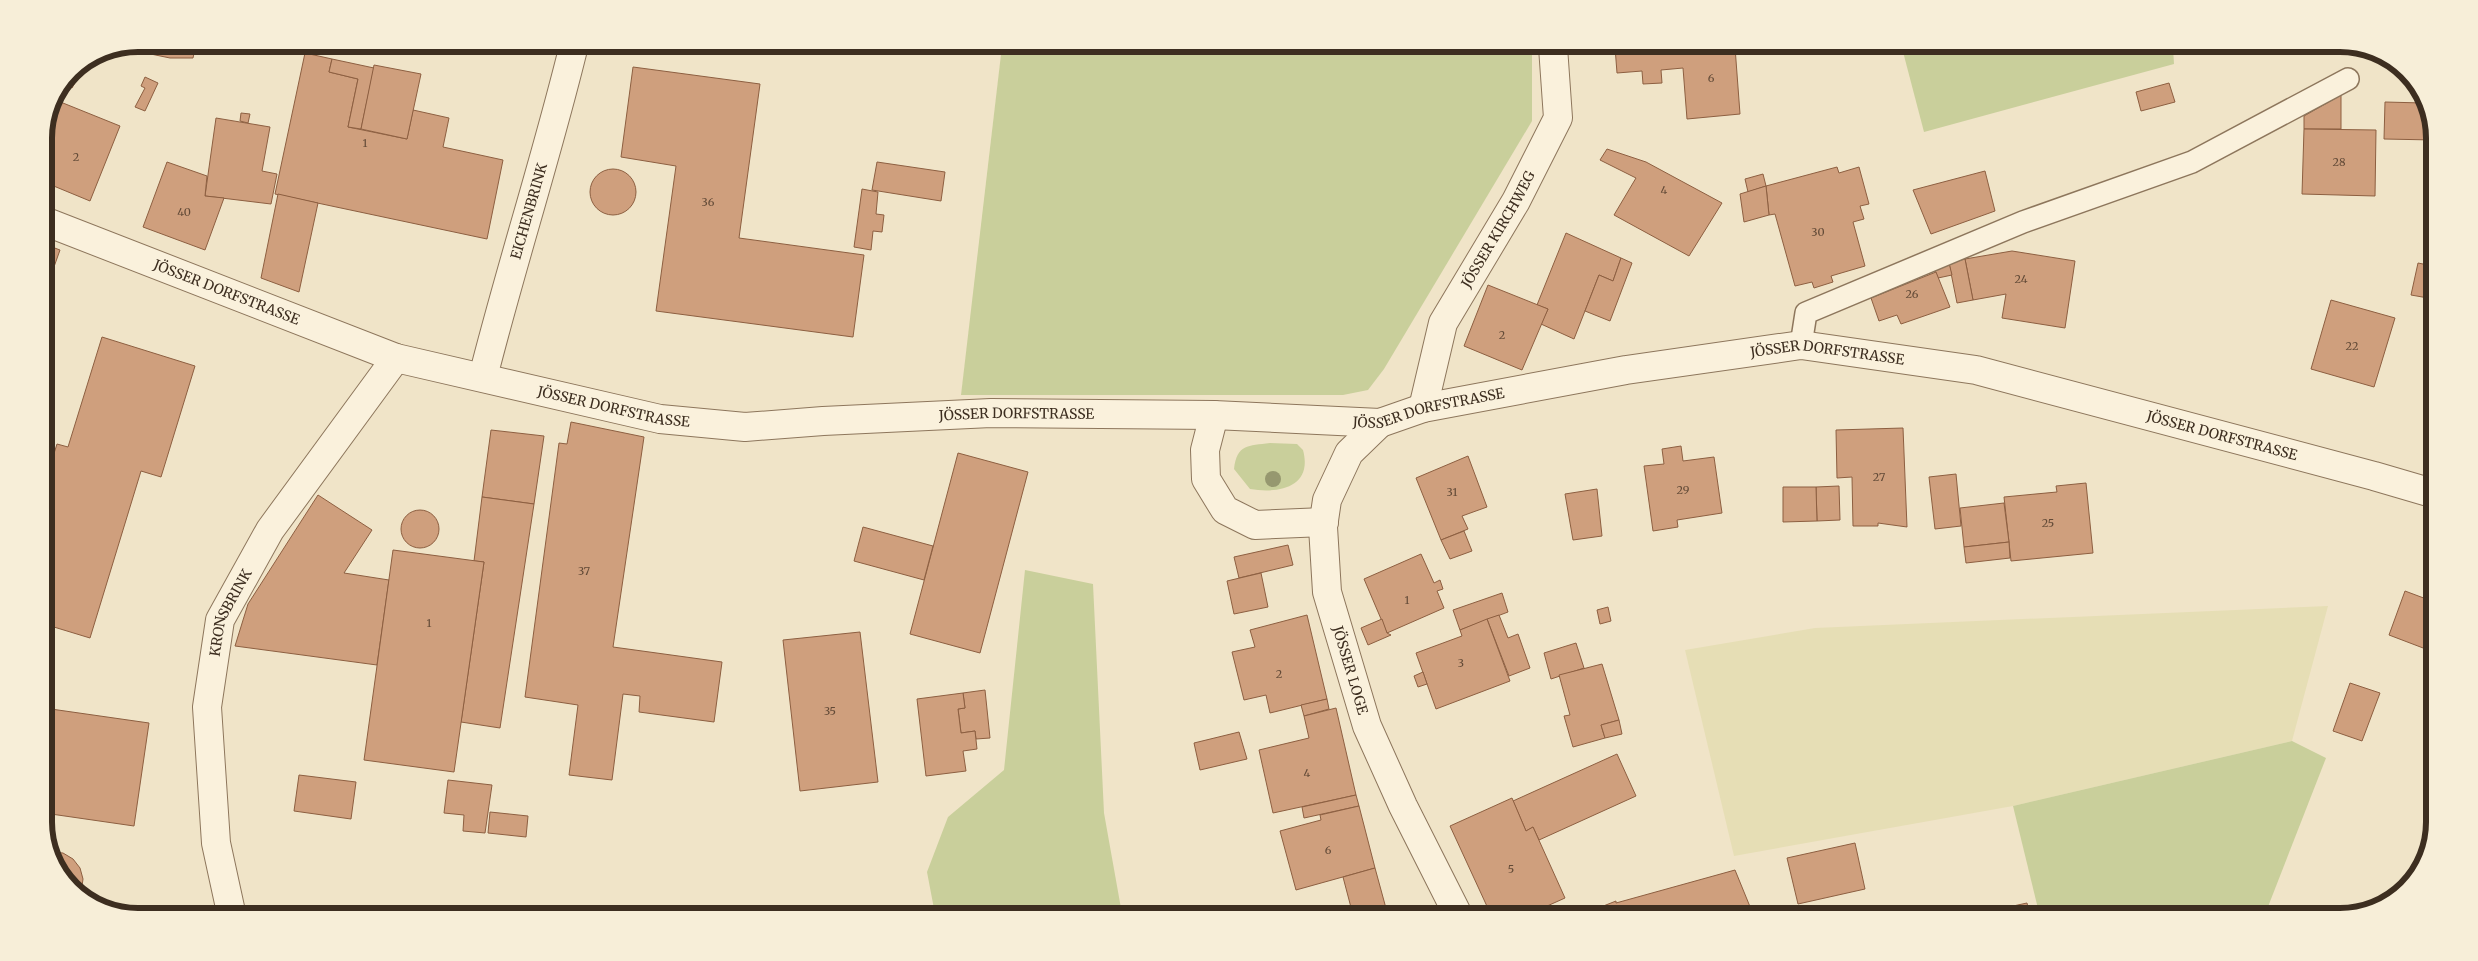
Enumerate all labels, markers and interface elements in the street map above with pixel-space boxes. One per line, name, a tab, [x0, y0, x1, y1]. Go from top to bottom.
house number: 6	[1708, 71, 1715, 85]
house number: 1	[363, 136, 368, 150]
house number: 2	[73, 150, 79, 164]
house number: 28	[2333, 155, 2346, 169]
street label: EICHENBRINK	[506, 160, 551, 261]
street label: JÖSSER KIRCHWEG	[1457, 168, 1539, 292]
house number: 4	[1661, 183, 1668, 197]
house number: 36	[702, 195, 715, 209]
house number: 40	[177, 205, 191, 219]
house number: 30	[1811, 225, 1825, 239]
street label: JÖSSER DORFSTRASSE	[150, 255, 302, 329]
house number: 24	[2015, 272, 2028, 286]
house number: 26	[1906, 287, 1919, 301]
house number: 2	[1499, 328, 1505, 342]
street label: JÖSSER DORFSTRASSE	[1748, 336, 1906, 369]
house number: 22	[2346, 339, 2358, 353]
street label: JÖSSER DORFSTRASSE	[535, 382, 691, 431]
street label: JÖSSER DORFSTRASSE	[1351, 384, 1506, 432]
street label: JÖSSER DORFSTRASSE	[937, 404, 1094, 425]
street label: JÖSSER DORFSTRASSE	[2144, 407, 2300, 464]
house number: 27	[1873, 470, 1885, 484]
house number: 29	[1677, 483, 1690, 497]
house number: 31	[1447, 485, 1457, 499]
house number: 25	[2042, 516, 2054, 530]
house number: 37	[578, 564, 590, 578]
street label: KRONSBRINK	[206, 565, 256, 658]
house number: 1	[1405, 593, 1410, 607]
house number: 1	[427, 616, 432, 630]
street label: JÖSSER LOGE	[1328, 623, 1372, 717]
house number: 3	[1458, 656, 1464, 670]
house number: 2	[1276, 667, 1282, 681]
house number: 35	[824, 704, 836, 718]
house number: 4	[1304, 766, 1311, 780]
house number: 6	[1325, 843, 1332, 857]
house number: 5	[1508, 862, 1514, 876]

